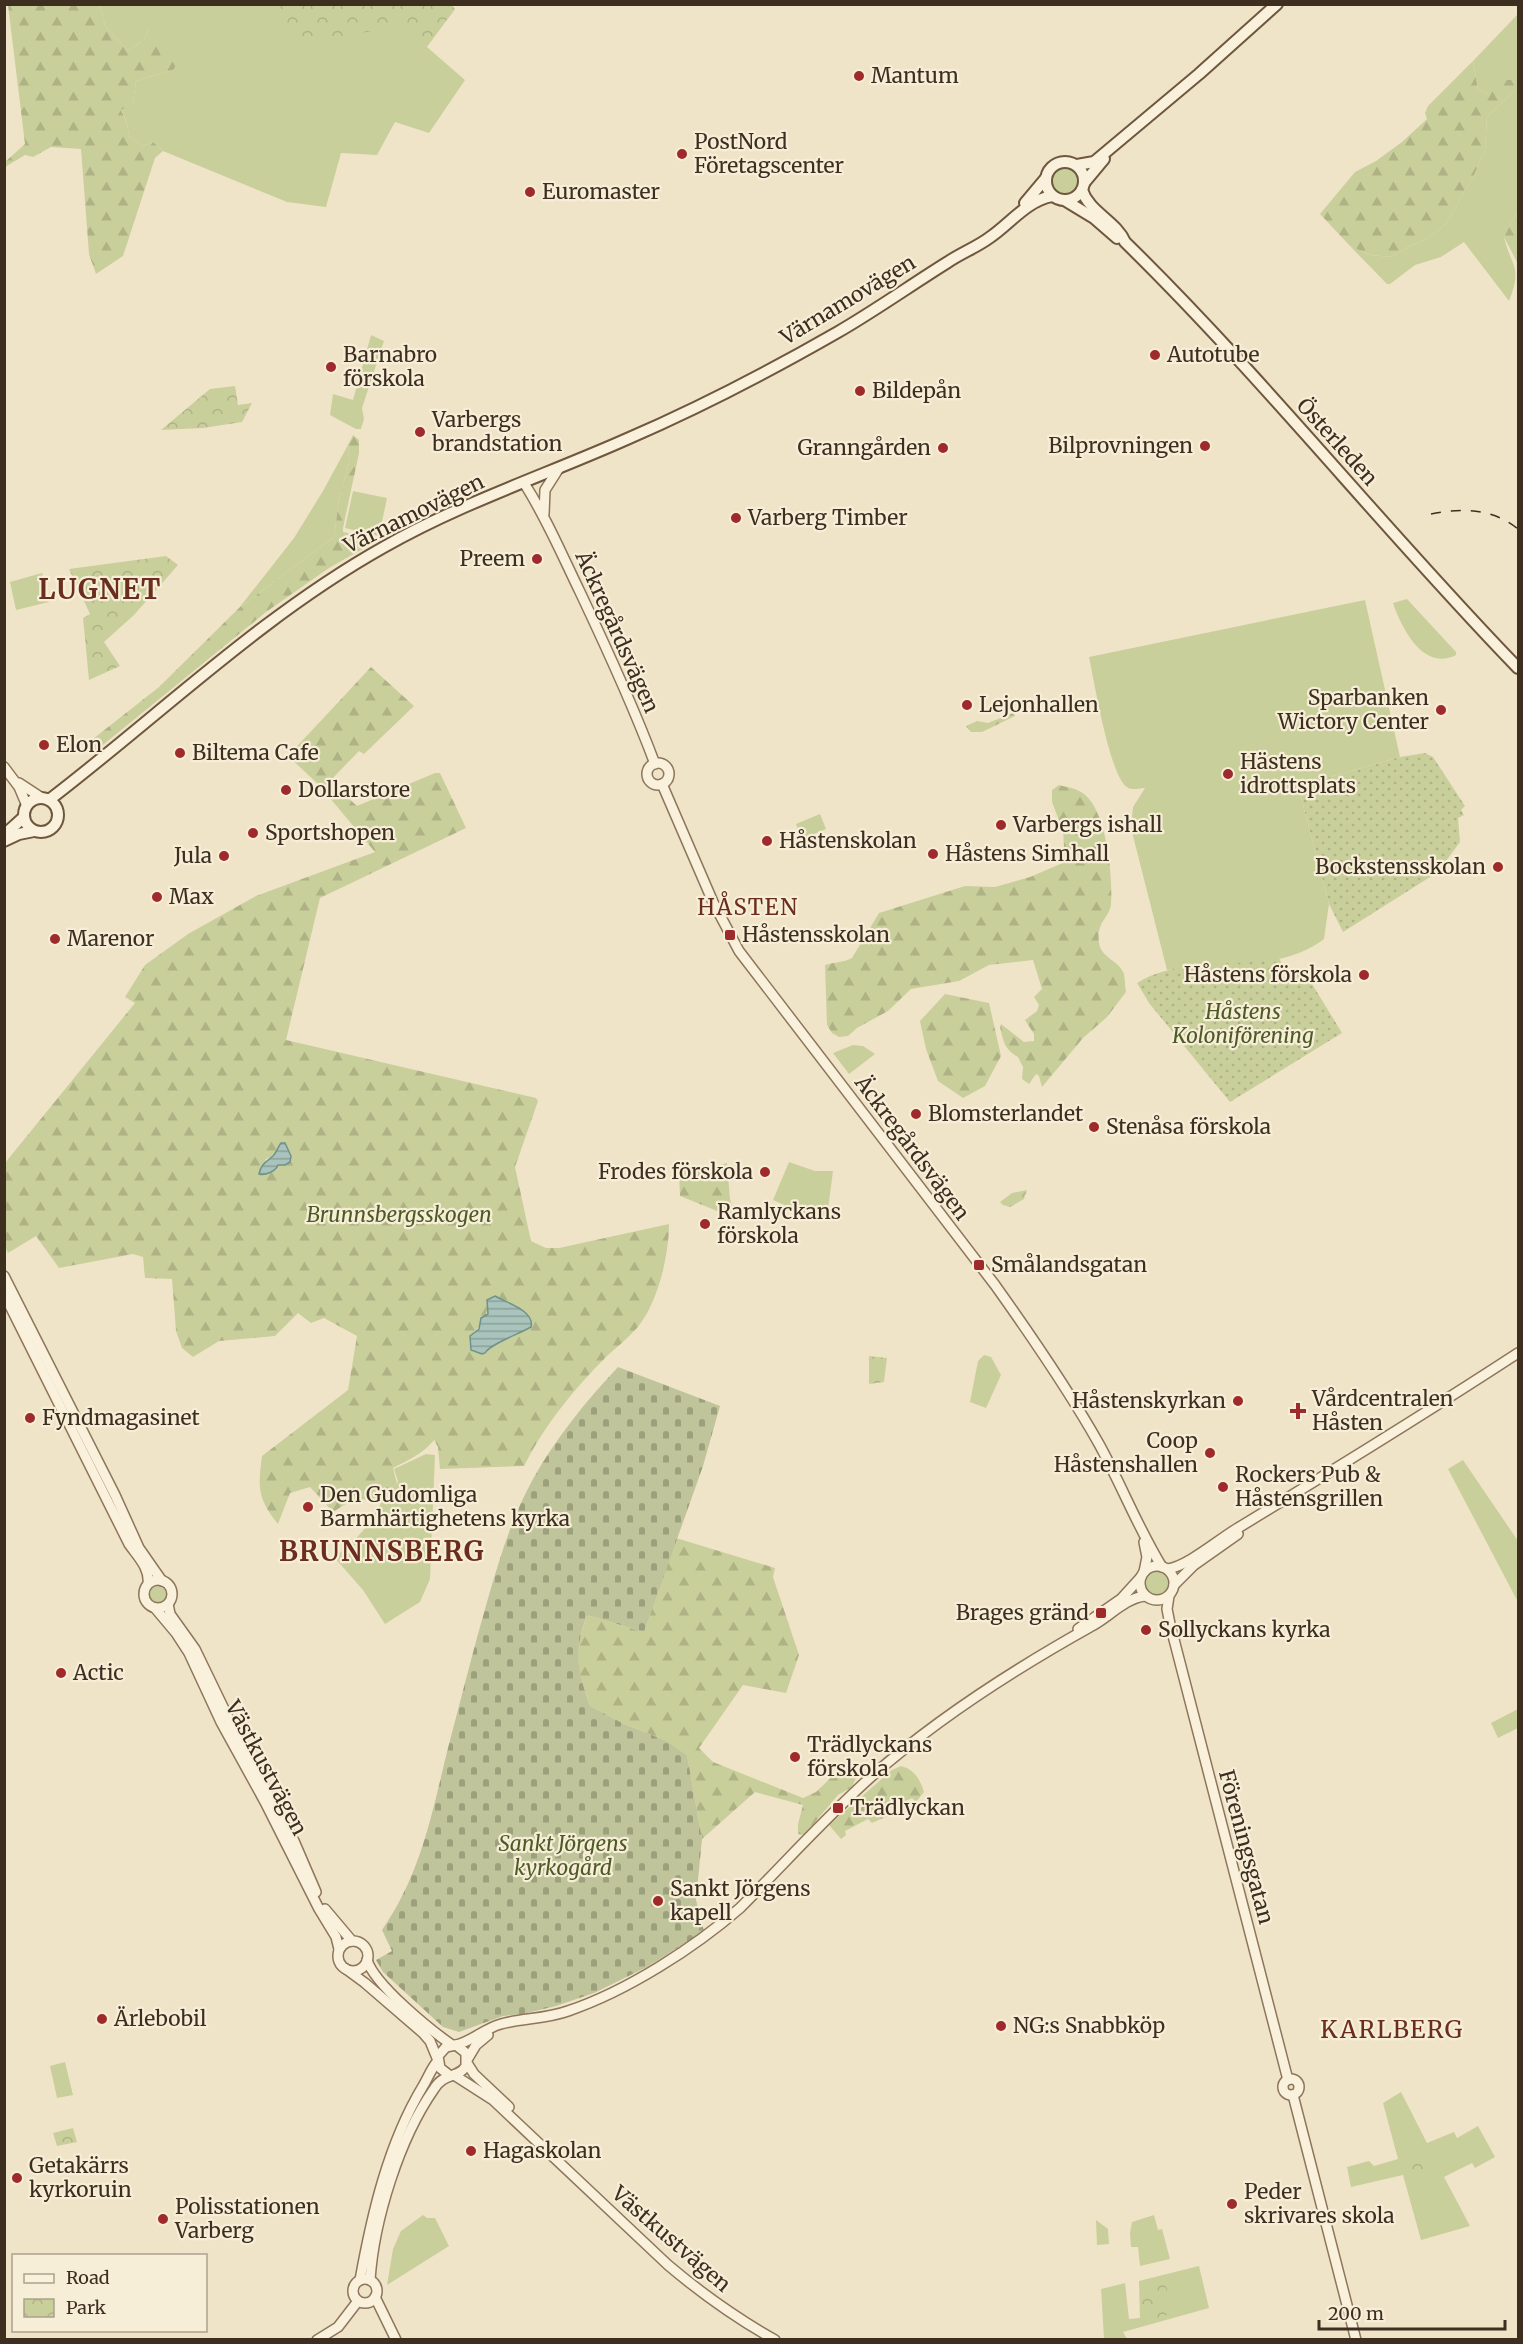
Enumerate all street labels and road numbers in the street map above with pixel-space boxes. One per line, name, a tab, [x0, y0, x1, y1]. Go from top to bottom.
street label: Värnamovägen	[774, 249, 920, 351]
street label: Österleden	[1291, 392, 1384, 491]
street label: Värnamovägen	[338, 468, 489, 560]
street label: Äckregårdsvägen	[569, 546, 665, 717]
street label: Äckregårdsvägen	[849, 1069, 976, 1226]
street label: Västkustvägen	[219, 1695, 313, 1840]
street label: Föreningsgatan	[1213, 1767, 1280, 1927]
street label: Västkustvägen	[605, 2179, 736, 2298]

